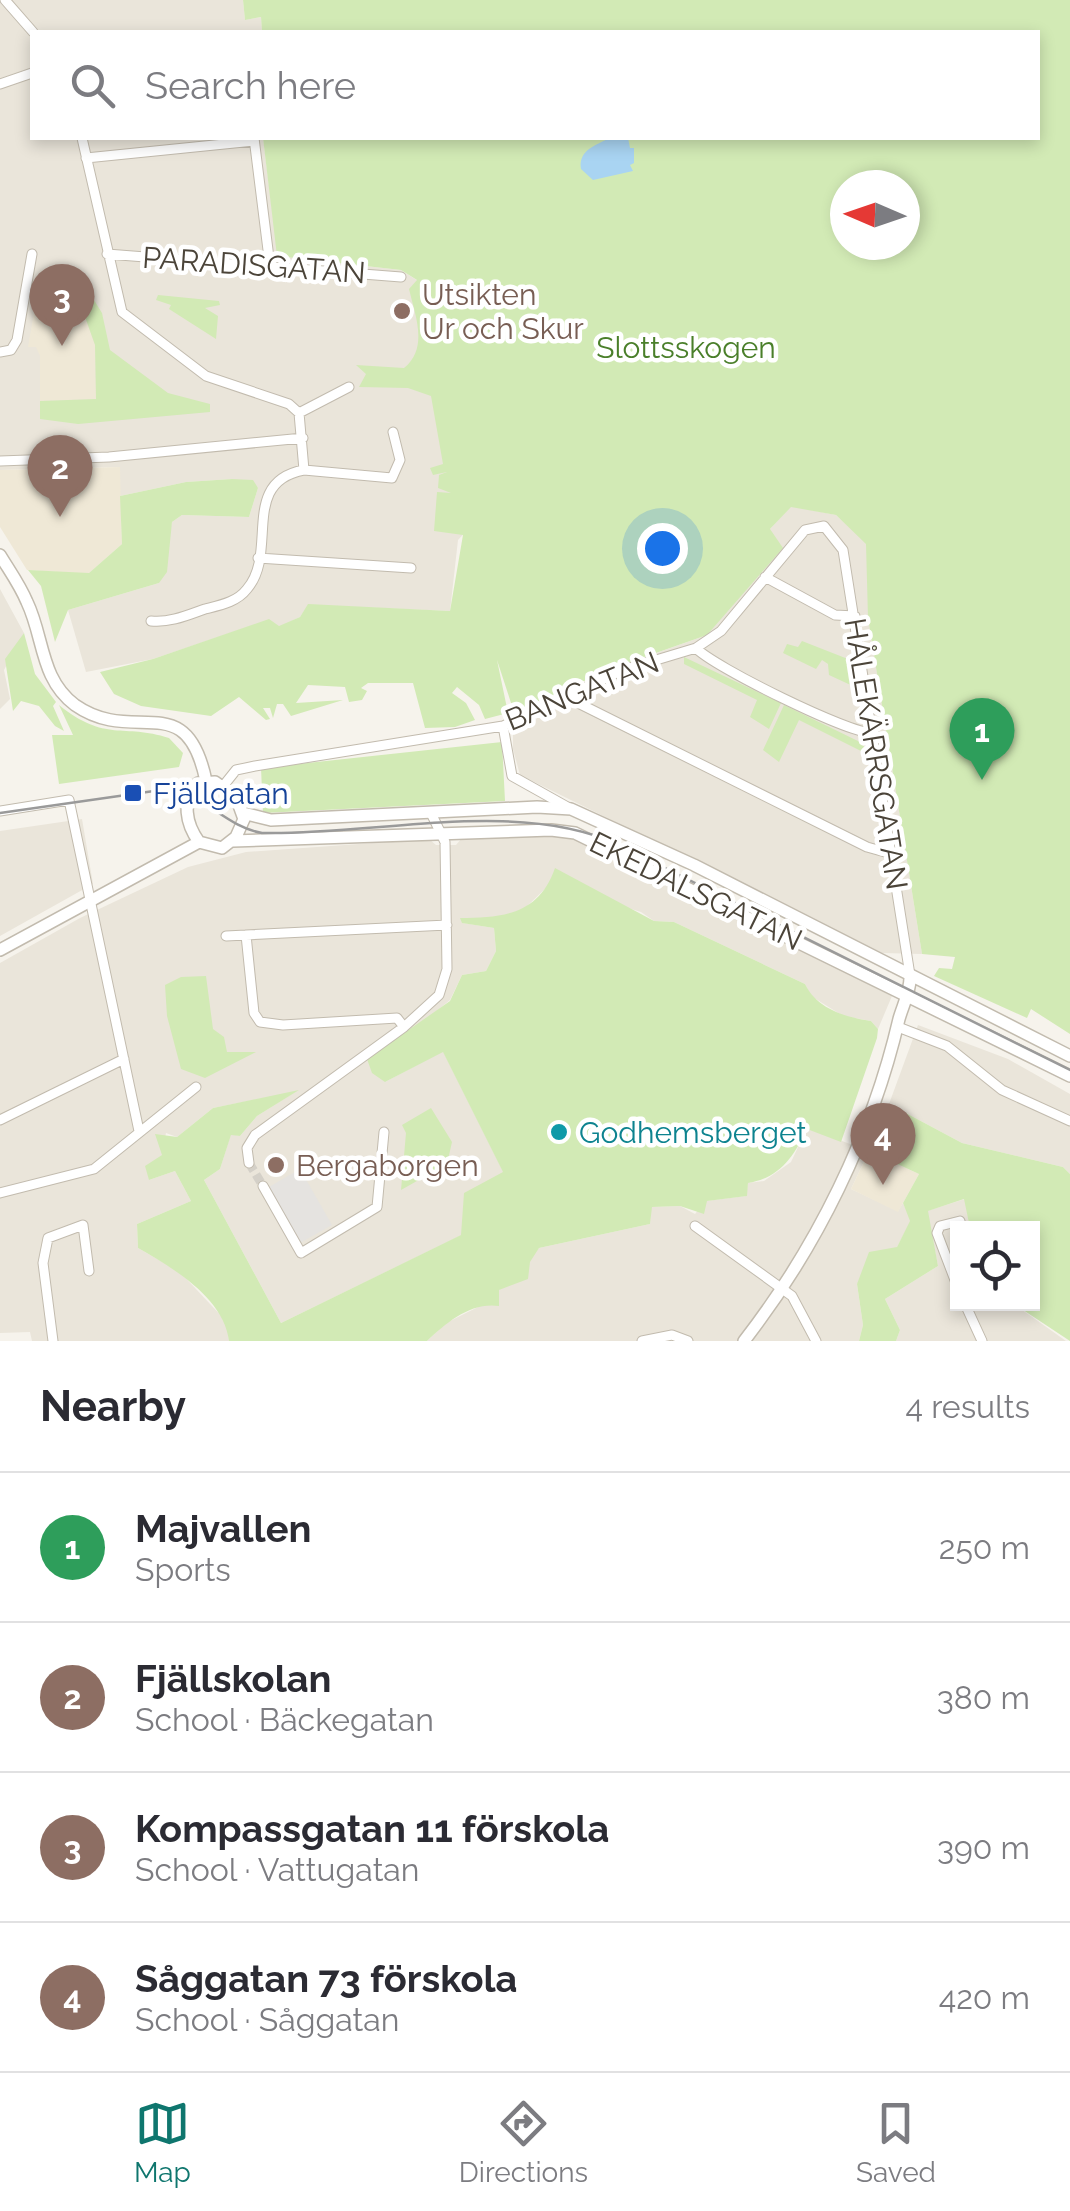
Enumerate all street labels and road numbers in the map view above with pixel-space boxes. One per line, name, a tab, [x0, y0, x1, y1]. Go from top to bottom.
street label: PARADISGATAN	[141, 240, 367, 290]
street label: HÅLEKÄRRSGATAN	[837, 616, 915, 892]
street label: BANGATAN	[500, 644, 664, 738]
street label: EKEDALSGATAN	[584, 824, 808, 958]

